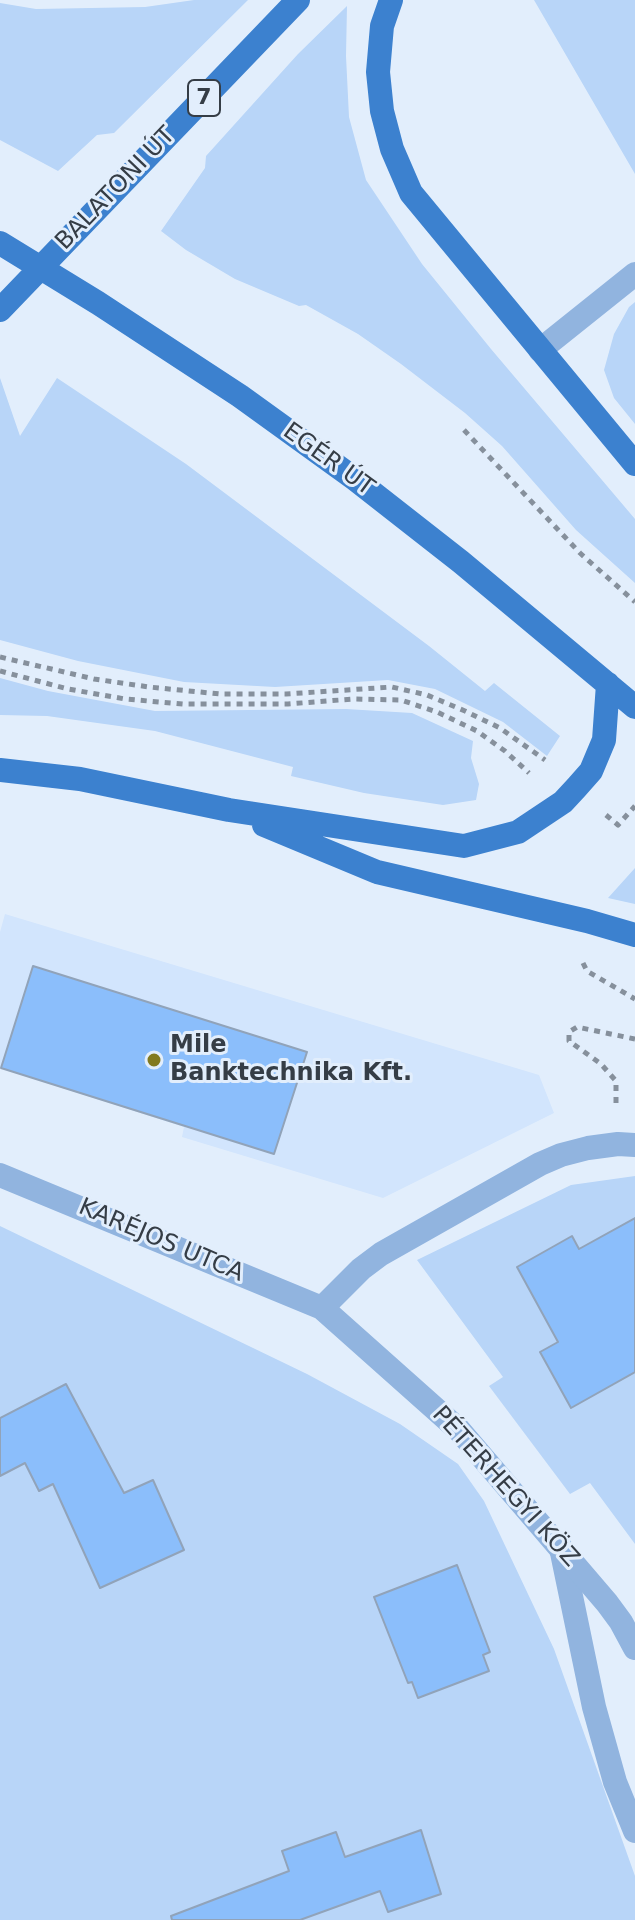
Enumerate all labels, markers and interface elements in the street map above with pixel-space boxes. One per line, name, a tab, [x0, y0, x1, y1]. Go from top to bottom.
road number: 7	[188, 80, 220, 116]
street label: BALATONI ÚT	[50, 122, 182, 256]
street label: EGÉR ÚT	[277, 417, 379, 503]
place label: Mile Banktechnika Kft.	[170, 1032, 412, 1088]
marker: Mile Banktechnika Kft.	[145, 1051, 163, 1069]
street label: KARÉJOS UTCA	[74, 1193, 248, 1289]
street label: PÉTERHEGYI KÖZ	[425, 1401, 585, 1573]

